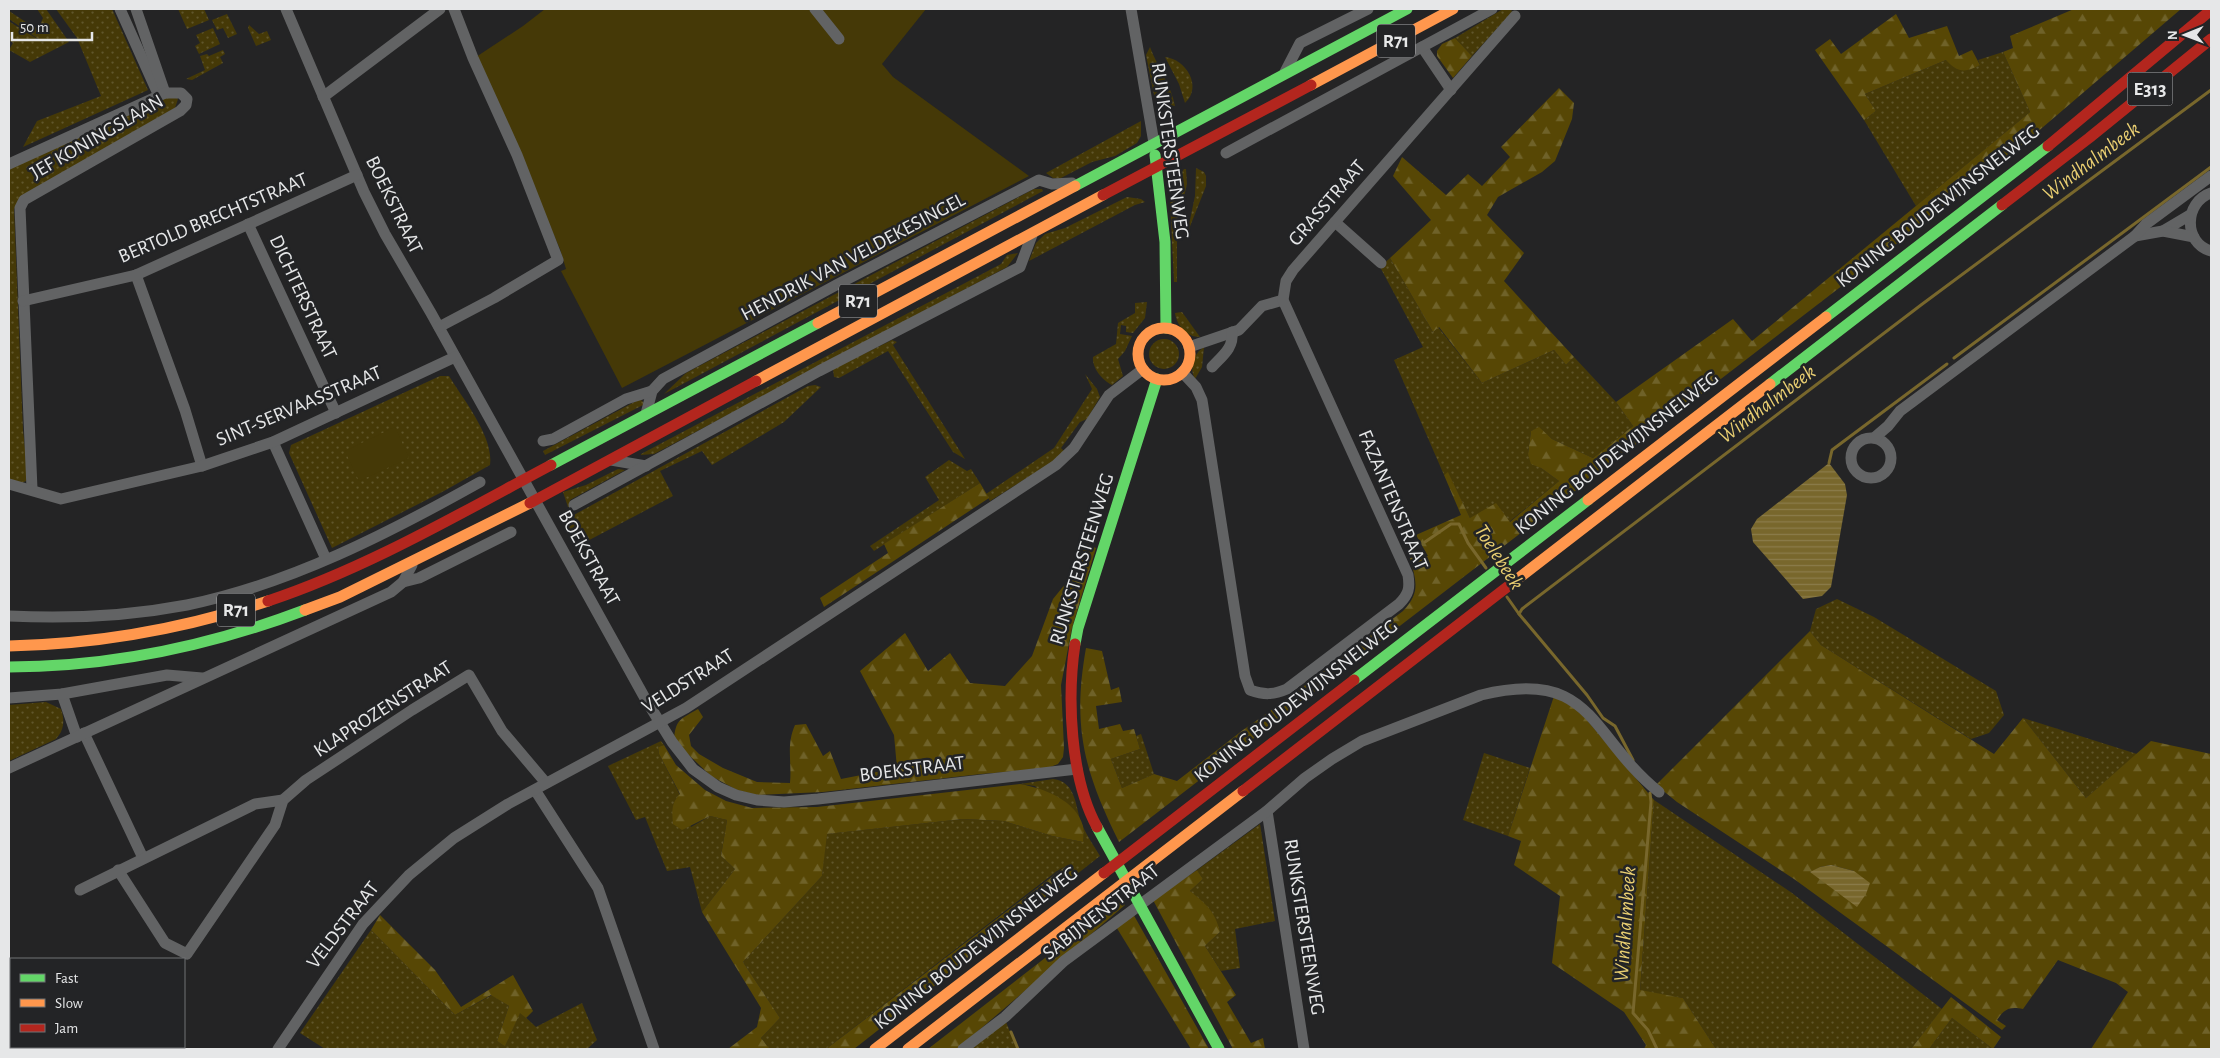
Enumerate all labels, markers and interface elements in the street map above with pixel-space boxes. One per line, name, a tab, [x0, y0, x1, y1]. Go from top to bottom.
scale bar	[12, 10, 92, 42]
north arrow	[2160, 10, 2210, 60]
text: 50 m	[20, 20, 49, 35]
road number: R71	[1377, 24, 1415, 58]
text: N	[2166, 30, 2180, 40]
street label: RUNKSTERSTEENWEG	[1148, 61, 1192, 241]
road number: E313	[2128, 72, 2172, 106]
street label: JEF KONINGSLAAN	[27, 91, 167, 183]
water label: Windhalmbeek	[2039, 118, 2144, 204]
street label: KONING BOUDEWIJNSNELWEG	[1833, 121, 2043, 291]
street label: BOEKSTRAAT	[362, 153, 426, 257]
street label: GRASSTRAAT	[1285, 156, 1369, 250]
street label: BERTOLD BRECHTSTRAAT	[116, 169, 311, 267]
street label: HENDRIK VAN VELDEKESINGEL	[738, 189, 969, 325]
street label: DICHTERSTRAAT	[266, 232, 340, 362]
road number: R71	[839, 284, 877, 318]
water label: Windhalmbeek	[1715, 361, 1820, 447]
street label: SINT-SERVAASSTRAAT	[213, 362, 385, 450]
street label: KONING BOUDEWIJNSNELWEG	[1512, 368, 1722, 538]
street label: FAZANTENSTRAAT	[1354, 427, 1432, 573]
street label: RUNKSTERSTEENWEG	[1046, 471, 1118, 647]
street label: BOEKSTRAAT	[555, 507, 624, 609]
water label: Toelebeek	[1470, 521, 1528, 594]
road number: R71	[217, 594, 255, 626]
street label: KONING BOUDEWIJNSNELWEG	[1191, 616, 1401, 786]
street label: VELDSTRAAT	[639, 645, 738, 717]
street label: KLAPROZENSTRAAT	[310, 657, 456, 761]
street label: BOEKSTRAAT	[858, 753, 966, 785]
street label: RUNKSTERSTEENWEG	[1280, 837, 1328, 1017]
street label: SABIJNENSTRAAT	[1039, 860, 1163, 964]
street label: KONING BOUDEWIJNSNELWEG	[871, 863, 1081, 1033]
water label: Windhalmbeek	[1610, 865, 1640, 982]
street label: VELDSTRAAT	[303, 878, 383, 972]
legend	[10, 958, 185, 1048]
text: Fast	[55, 971, 79, 986]
text: Slow	[55, 996, 83, 1011]
text: Jam	[55, 1021, 78, 1036]

